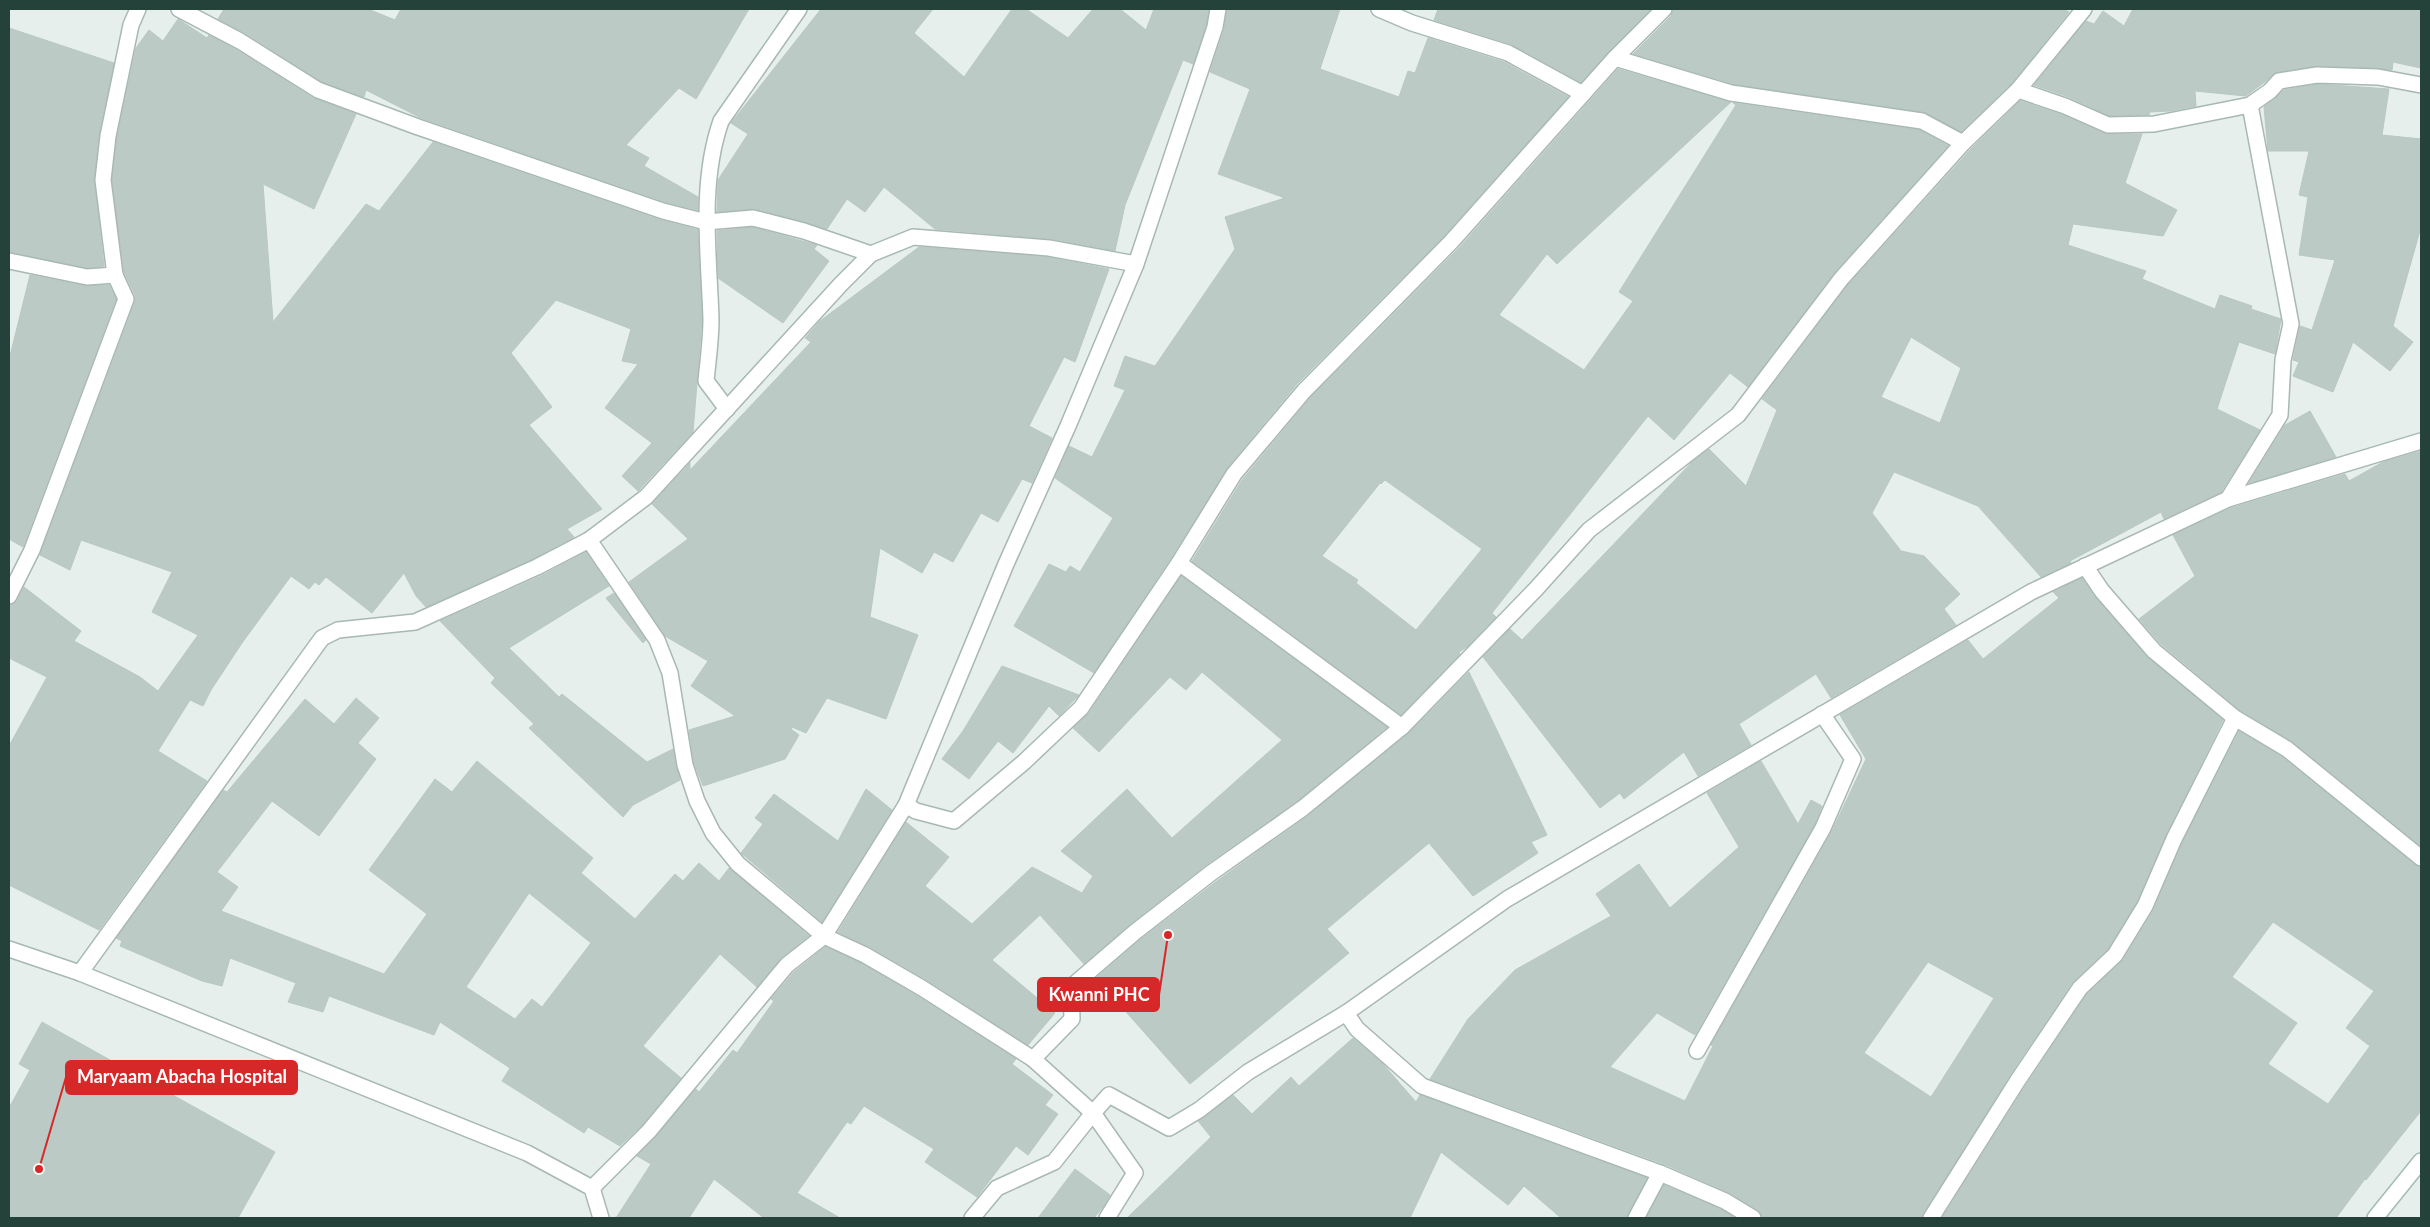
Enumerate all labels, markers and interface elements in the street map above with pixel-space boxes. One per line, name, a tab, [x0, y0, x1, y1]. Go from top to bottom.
callout: Kwanni PHC	[1038, 978, 1159, 1011]
text: Kwanni PHC	[1048, 983, 1150, 1005]
callout: Maryaam Abacha Hospital	[66, 1061, 297, 1094]
text: Maryaam Abacha Hospital	[77, 1065, 287, 1087]

